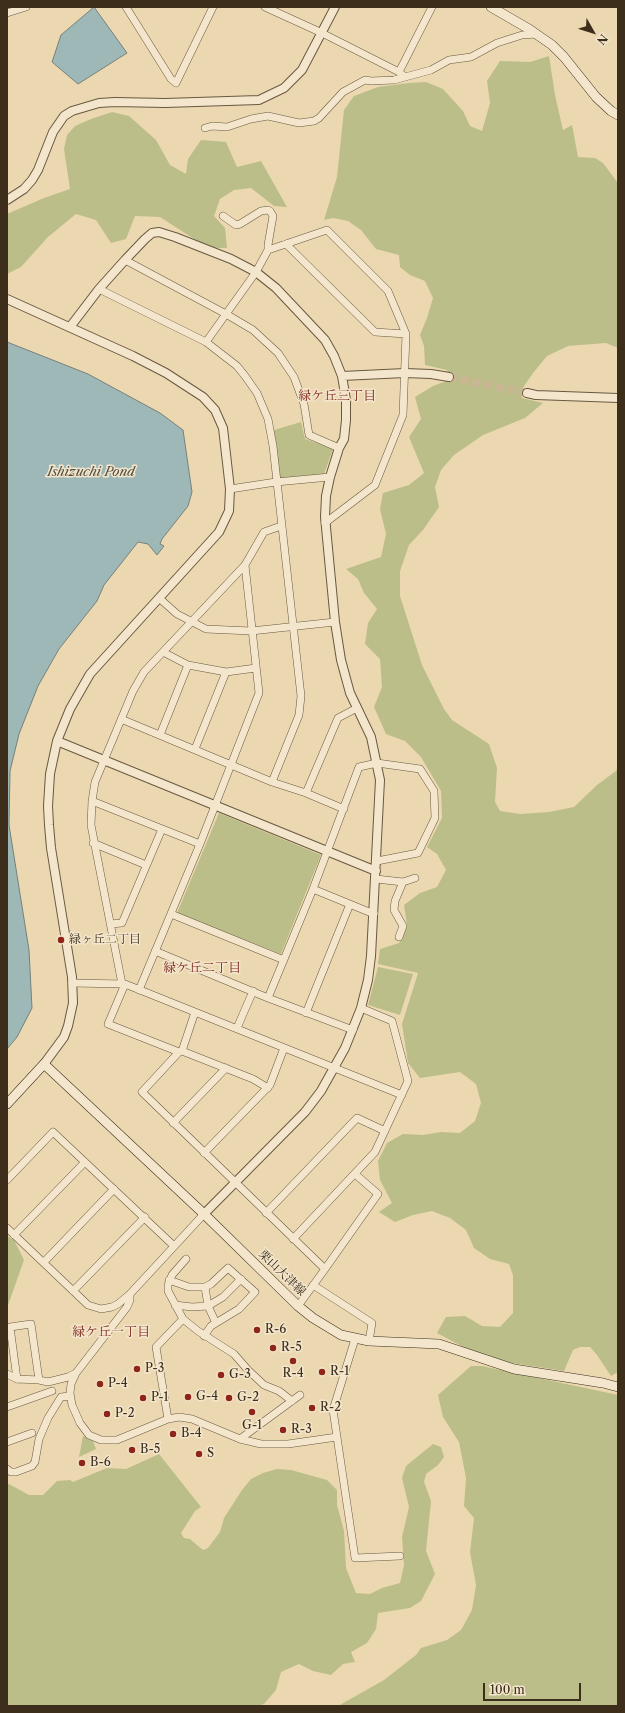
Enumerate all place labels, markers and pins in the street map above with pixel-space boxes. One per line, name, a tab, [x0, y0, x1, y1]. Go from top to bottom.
place label: 緑ヶ丘二丁目	[69, 933, 141, 947]
marker: 緑ヶ丘二丁目	[56, 935, 66, 945]
place label: R-6	[265, 1323, 286, 1337]
marker: R-6	[252, 1325, 262, 1335]
place label: R-5	[281, 1341, 302, 1355]
marker: R-5	[268, 1343, 278, 1353]
marker: R-4	[288, 1356, 298, 1366]
place label: P-3	[145, 1362, 164, 1376]
marker: P-3	[132, 1364, 142, 1374]
place label: R-1	[330, 1365, 349, 1379]
place label: R-4	[282, 1367, 304, 1381]
marker: R-1	[317, 1367, 327, 1377]
place label: G-3	[229, 1368, 251, 1382]
marker: G-3	[216, 1370, 226, 1380]
place label: P-4	[108, 1377, 128, 1391]
marker: P-4	[95, 1379, 105, 1389]
place label: G-4	[196, 1390, 218, 1404]
place label: P-1	[151, 1391, 169, 1405]
place label: G-2	[237, 1391, 259, 1405]
marker: G-4	[183, 1392, 193, 1402]
marker: P-1	[138, 1393, 148, 1403]
marker: G-2	[224, 1393, 234, 1403]
place label: R-2	[320, 1401, 341, 1415]
marker: R-2	[307, 1403, 317, 1413]
place label: P-2	[115, 1407, 135, 1421]
marker: G-1	[247, 1407, 257, 1417]
marker: P-2	[102, 1409, 112, 1419]
place label: G-1	[242, 1419, 262, 1433]
place label: R-3	[291, 1423, 312, 1437]
marker: R-3	[278, 1425, 288, 1435]
place label: B-4	[181, 1427, 202, 1441]
marker: B-4	[168, 1429, 178, 1439]
place label: B-5	[140, 1443, 160, 1457]
marker: B-5	[127, 1445, 137, 1455]
place label: S	[207, 1447, 214, 1461]
marker: S	[194, 1449, 204, 1459]
place label: B-6	[90, 1456, 111, 1470]
marker: B-6	[77, 1458, 87, 1468]

